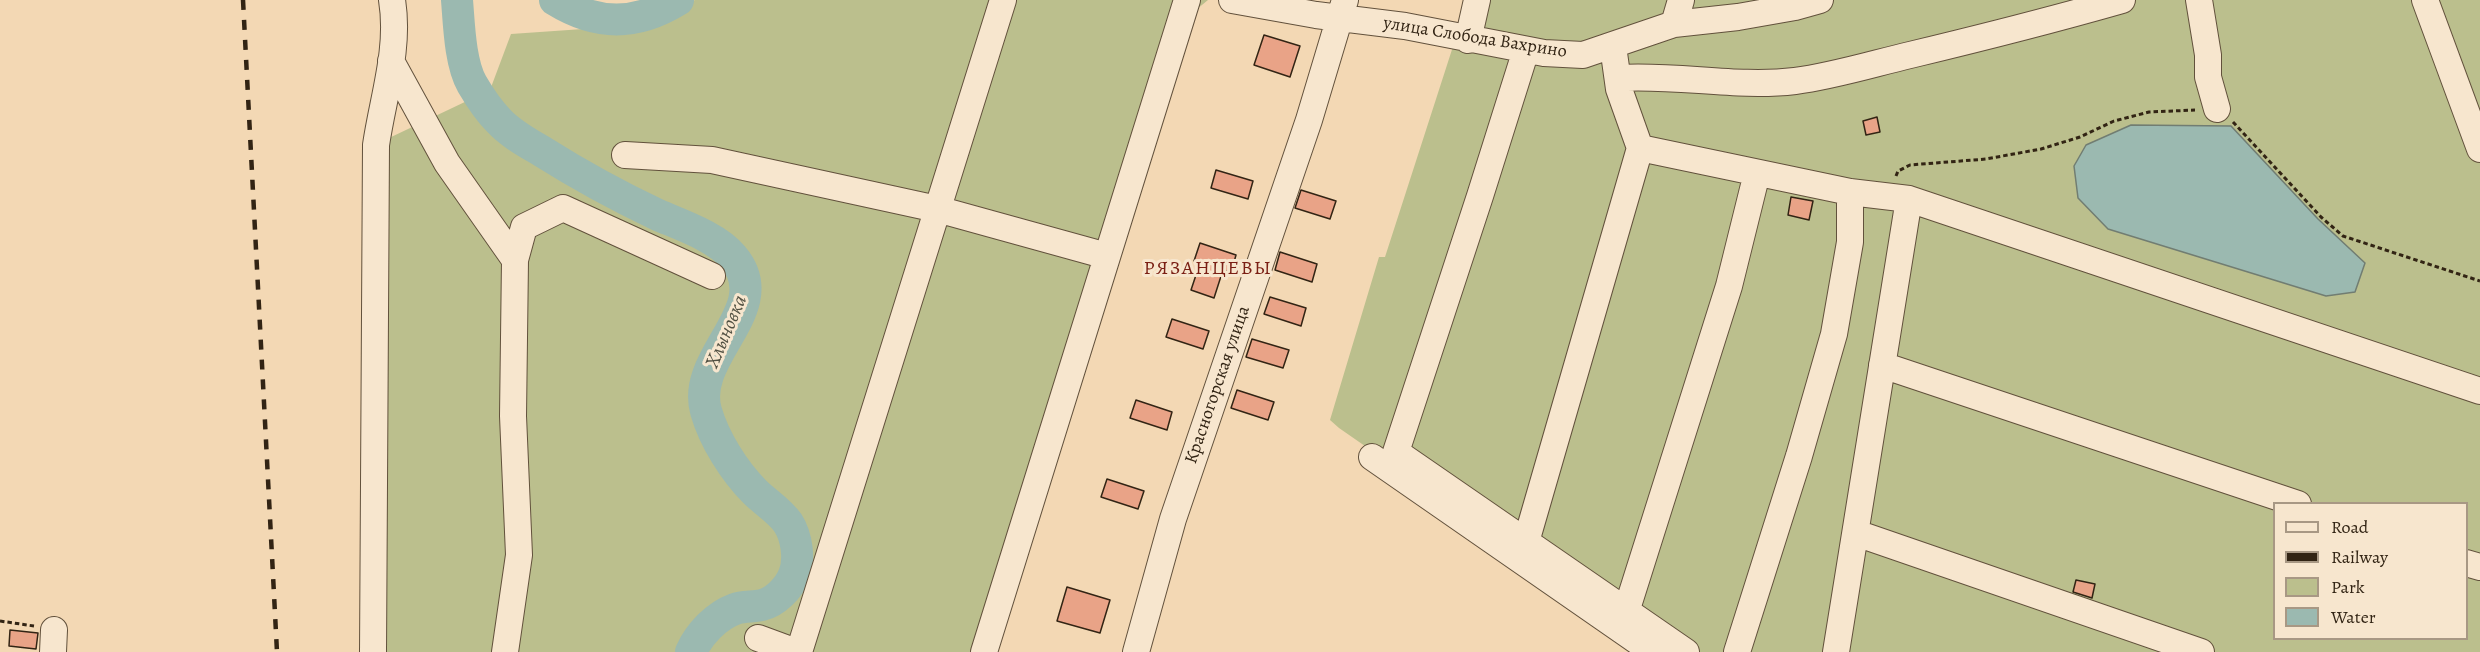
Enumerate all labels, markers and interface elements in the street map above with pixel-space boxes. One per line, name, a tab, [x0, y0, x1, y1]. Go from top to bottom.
street label: улица Слобода Вахрино	[1382, 13, 1568, 63]
district label: РЯЗАНЦЕВЫ	[1144, 257, 1272, 281]
water label: Хлыновка	[701, 292, 753, 372]
street label: Красногорская улица	[1181, 303, 1255, 467]
legend	[2273, 502, 2468, 640]
text: Road	[2331, 515, 2368, 539]
text: Railway	[2331, 545, 2388, 569]
text: Park	[2331, 575, 2365, 599]
text: Water	[2331, 605, 2376, 629]

